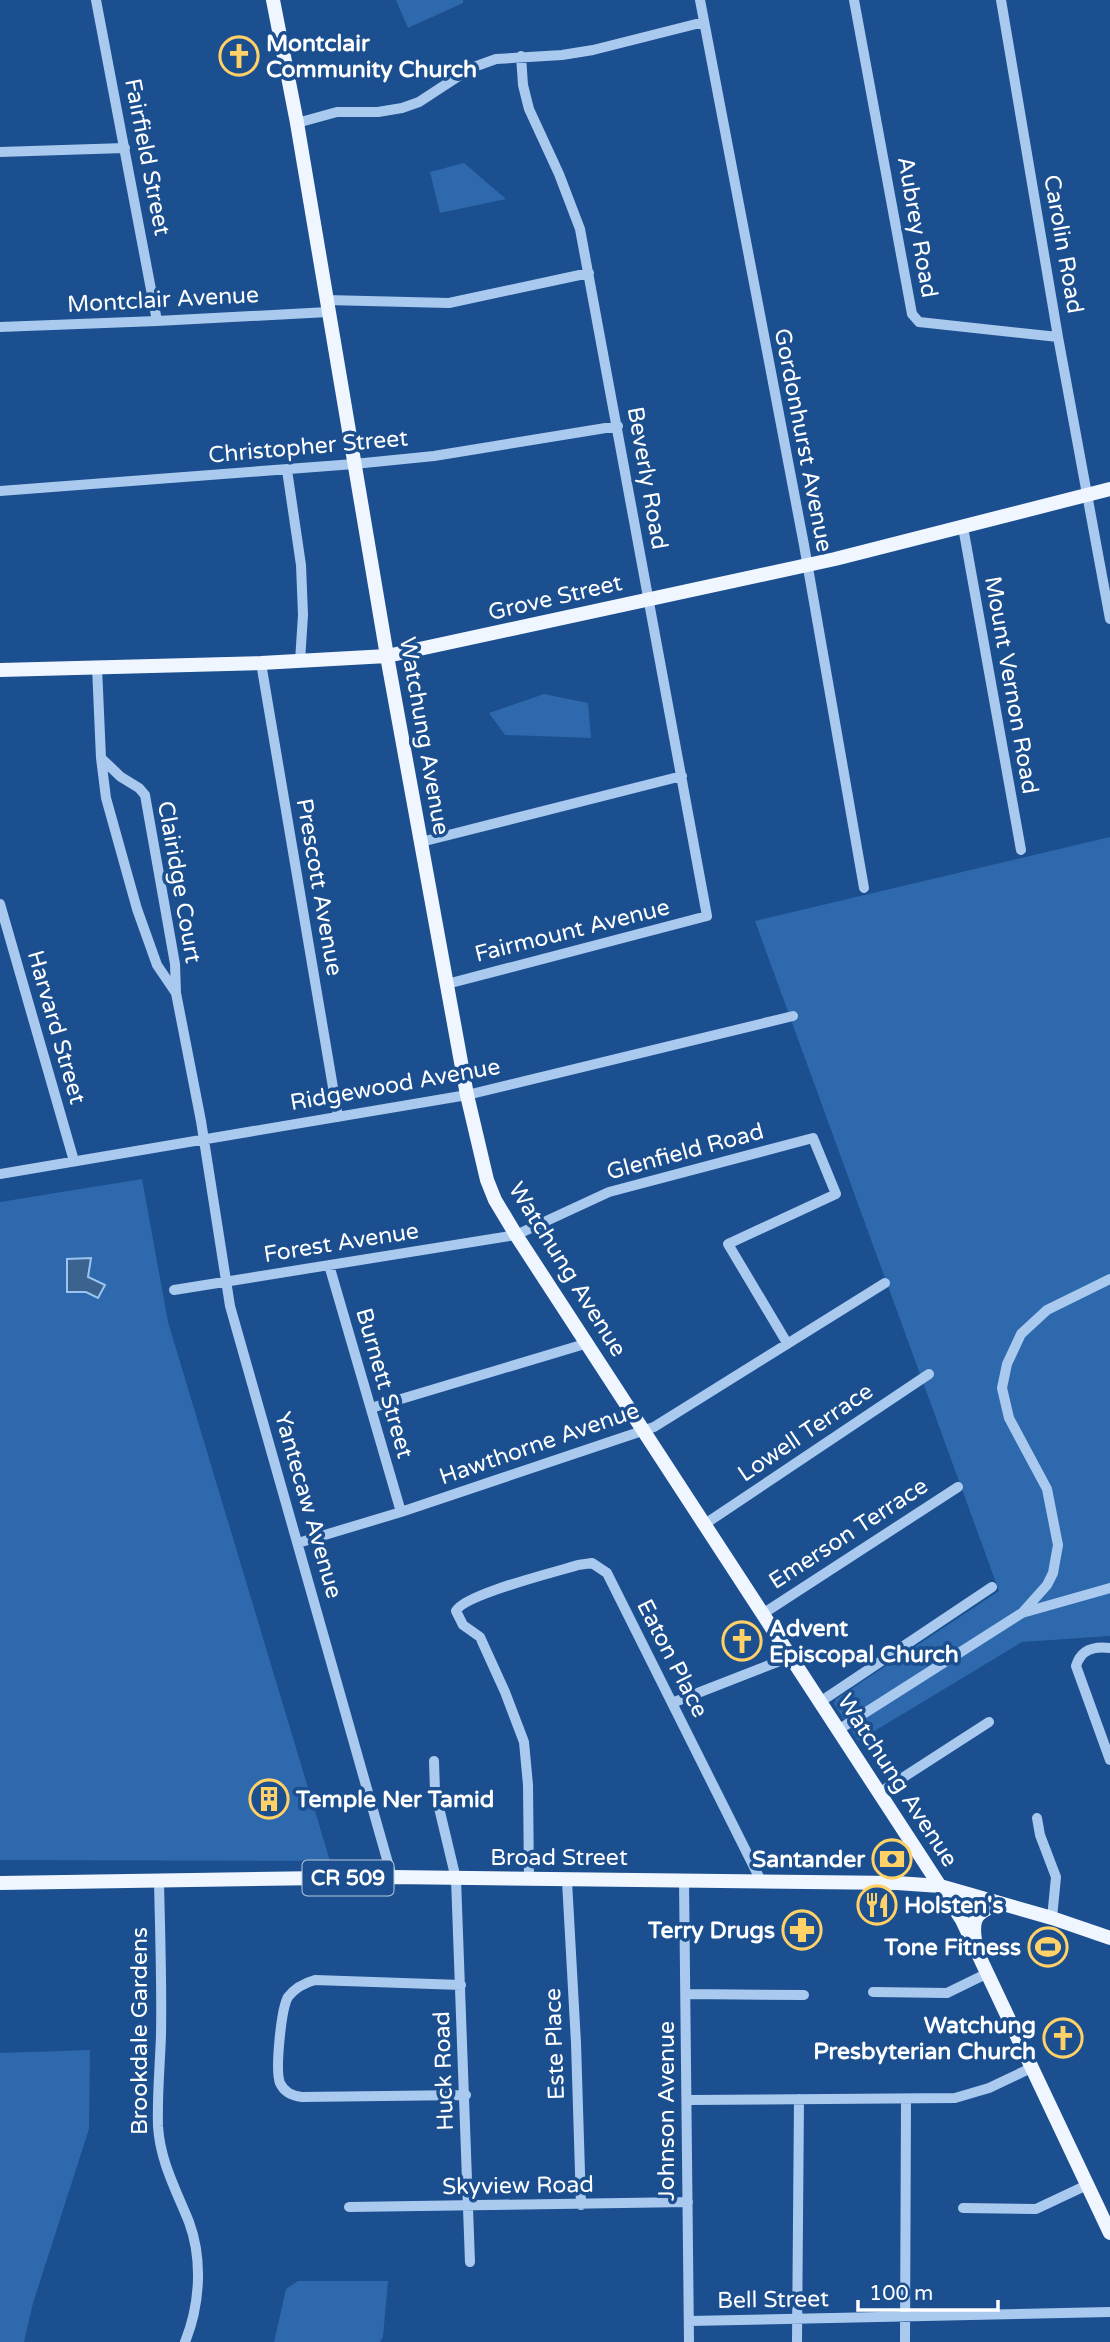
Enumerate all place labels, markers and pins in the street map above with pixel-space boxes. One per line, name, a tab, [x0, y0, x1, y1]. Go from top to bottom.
place label: Montclair Community Church	[266, 30, 477, 84]
church icon: Montclair Community Church	[218, 35, 260, 77]
place label: Advent Episcopal Church	[769, 1615, 959, 1669]
church icon: Advent Episcopal Church	[721, 1620, 763, 1662]
building icon: Temple Ner Tamid	[248, 1778, 290, 1820]
place label: Temple Ner Tamid	[295, 1786, 494, 1814]
bank icon: Santander	[871, 1838, 913, 1880]
place label: Santander	[752, 1846, 866, 1874]
restaurant icon: Holsten's	[856, 1884, 898, 1926]
place label: Holsten's	[904, 1892, 1004, 1920]
pharmacy icon: Terry Drugs	[781, 1909, 823, 1951]
place label: Terry Drugs	[647, 1917, 775, 1945]
sports icon: Tone Fitness	[1027, 1926, 1069, 1968]
place label: Tone Fitness	[883, 1934, 1021, 1962]
place label: Watchung Presbyterian Church	[813, 2012, 1036, 2066]
church icon: Watchung Presbyterian Church	[1042, 2017, 1084, 2059]

